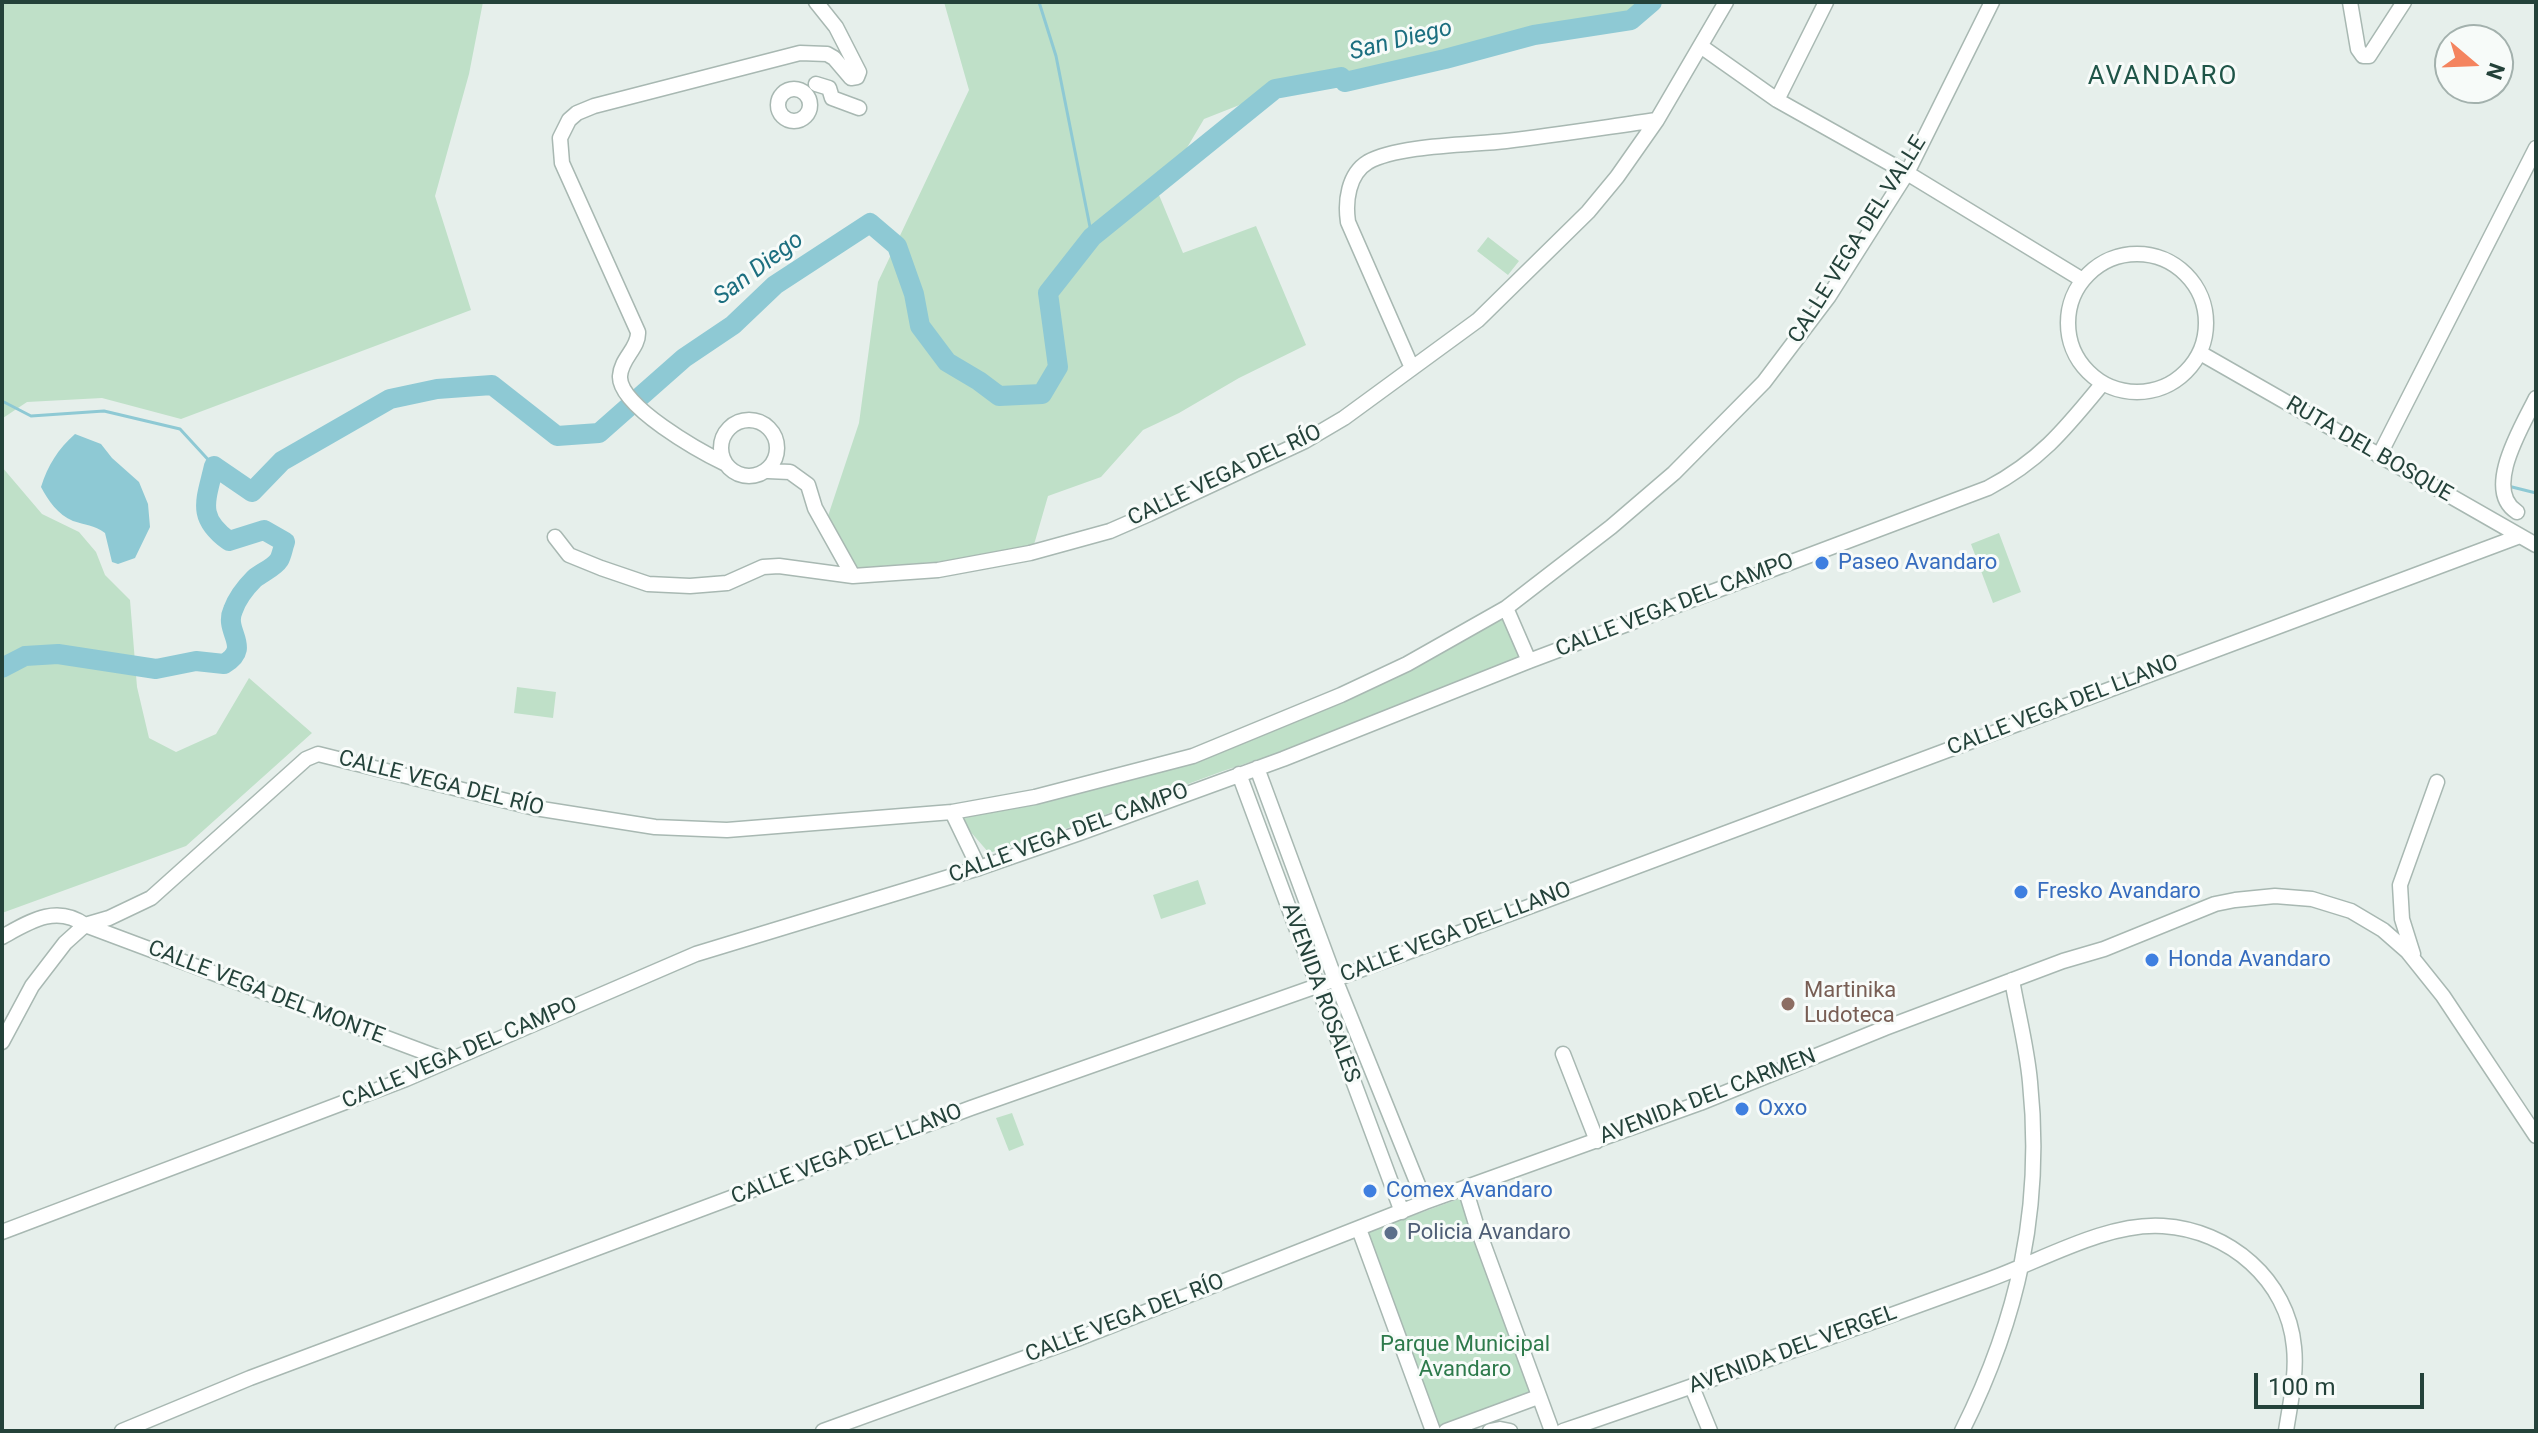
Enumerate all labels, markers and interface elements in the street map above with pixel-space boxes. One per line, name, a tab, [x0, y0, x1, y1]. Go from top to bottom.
water label: San Diego	[1347, 14, 1455, 68]
north arrow	[2434, 24, 2514, 104]
text: N	[2481, 60, 2510, 83]
district label: AVANDARO	[2088, 61, 2238, 93]
street label: CALLE VEGA DEL VALLE	[1783, 131, 1933, 349]
water label: San Diego	[708, 226, 810, 312]
street label: RUTA DEL BOSQUE	[2281, 392, 2457, 508]
street label: CALLE VEGA DEL RÍO	[1124, 420, 1326, 532]
street label: CALLE VEGA DEL CAMPO	[1552, 548, 1798, 664]
place label: Paseo Avandaro	[1838, 550, 1997, 576]
marker: Paseo Avandaro	[1813, 554, 1831, 572]
street label: CALLE VEGA DEL LLANO	[1944, 650, 2182, 762]
street label: CALLE VEGA DEL RÍO	[336, 746, 546, 822]
street label: CALLE VEGA DEL CAMPO	[946, 778, 1192, 890]
street label: CALLE VEGA DEL LLANO	[1337, 877, 1575, 989]
place label: Fresko Avandaro	[2037, 879, 2201, 905]
marker: Fresko Avandaro	[2012, 883, 2030, 901]
street label: AVENIDA ROSALES	[1275, 900, 1365, 1086]
street label: CALLE VEGA DEL MONTE	[144, 936, 388, 1050]
place label: Honda Avandaro	[2168, 947, 2331, 973]
marker: Honda Avandaro	[2143, 951, 2161, 969]
place label: Martinika Ludoteca	[1804, 978, 1896, 1030]
street label: CALLE VEGA DEL CAMPO	[339, 992, 581, 1116]
marker: Martinika Ludoteca	[1779, 995, 1797, 1013]
street label: AVENIDA DEL CARMEN	[1596, 1044, 1820, 1150]
place label: Oxxo	[1758, 1096, 1807, 1122]
street label: CALLE VEGA DEL LLANO	[728, 1099, 966, 1211]
marker: Oxxo	[1733, 1100, 1751, 1118]
place label: Comex Avandaro	[1386, 1178, 1553, 1204]
marker: Comex Avandaro	[1361, 1182, 1379, 1200]
place label: Policia Avandaro	[1407, 1220, 1571, 1246]
marker: Policia Avandaro	[1382, 1224, 1400, 1242]
street label: CALLE VEGA DEL RÍO	[1022, 1269, 1228, 1369]
street label: AVENIDA DEL VERGEL	[1685, 1300, 1901, 1400]
park label: Parque Municipal Avandaro	[1380, 1332, 1550, 1384]
scale bar	[2258, 1357, 2428, 1407]
text: 100 m	[2268, 1373, 2335, 1401]

